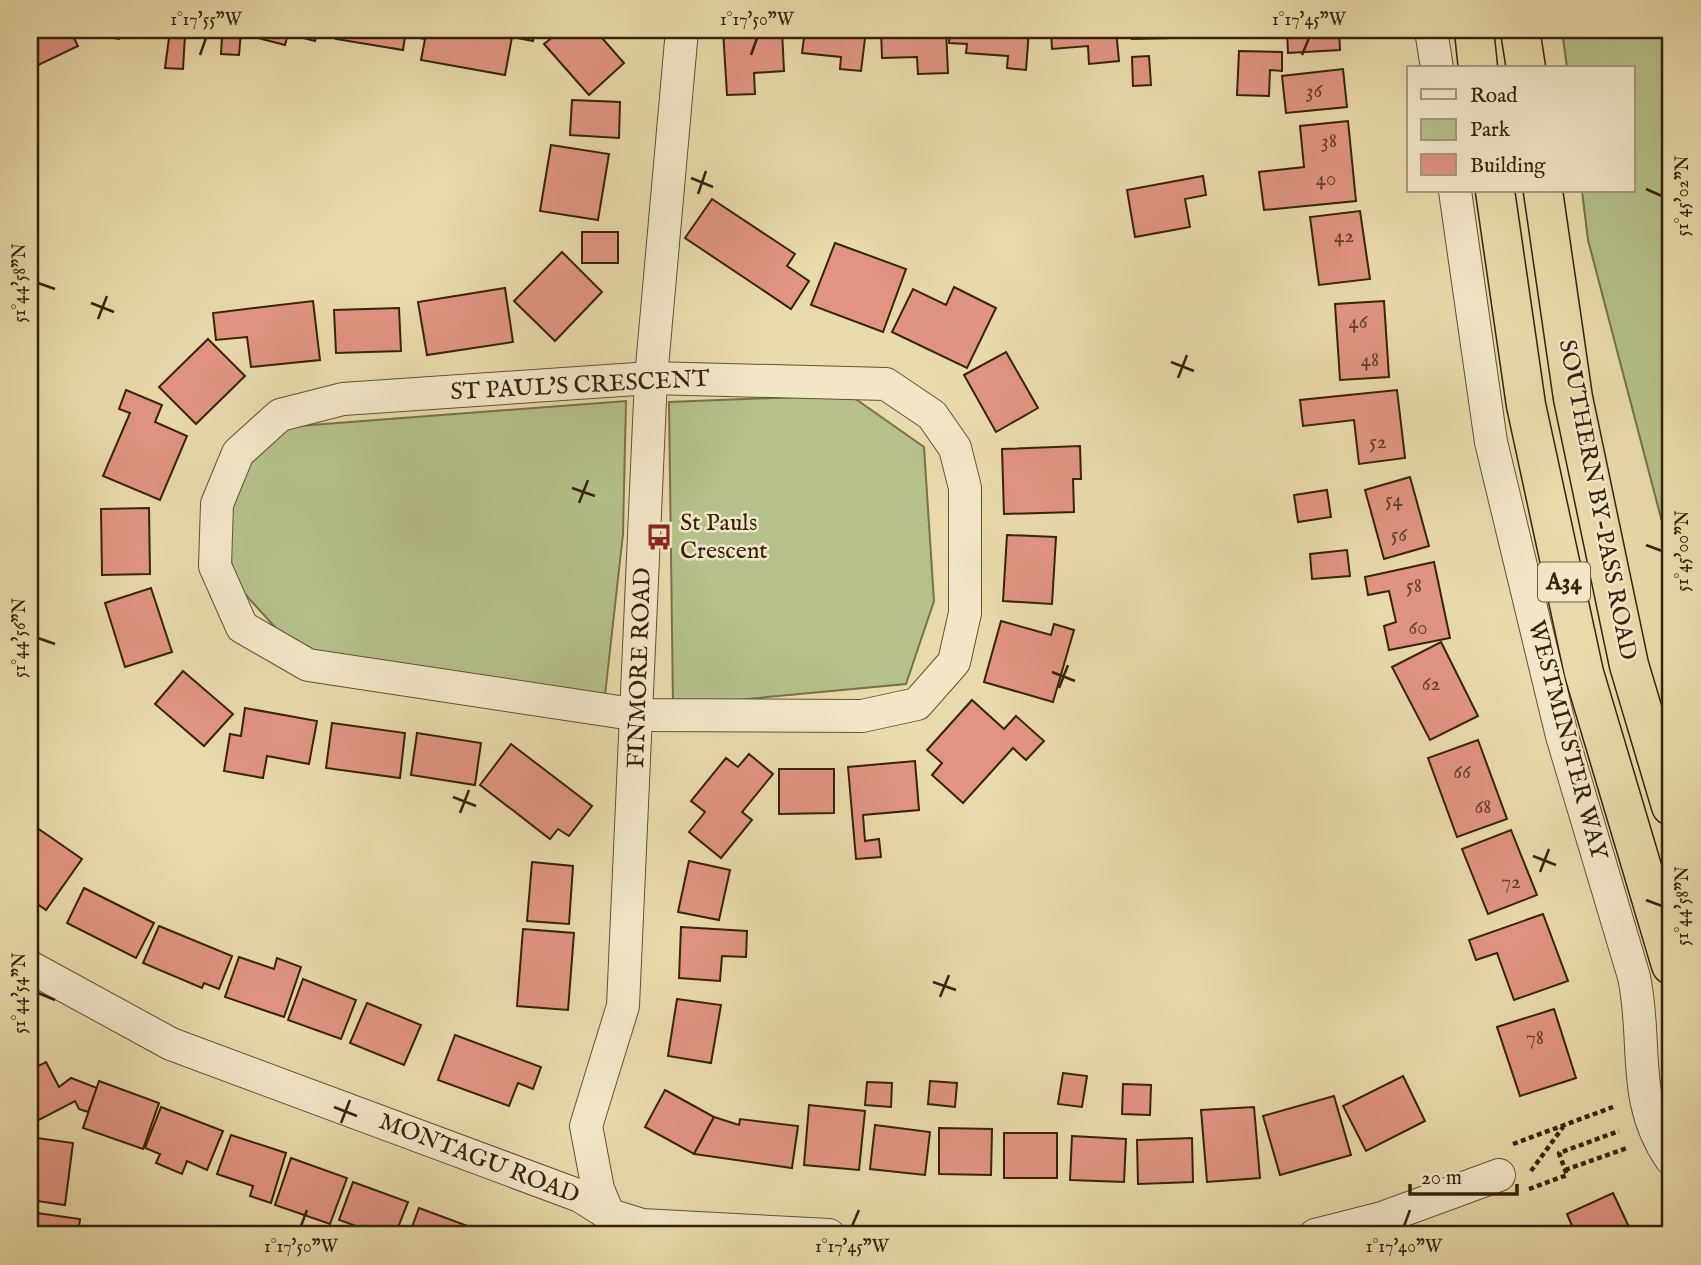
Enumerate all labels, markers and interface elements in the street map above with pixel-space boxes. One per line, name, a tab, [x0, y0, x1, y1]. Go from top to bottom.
text: 1°17'55"W	[170, 9, 243, 32]
text: 1°17'50"W	[720, 9, 795, 32]
text: 1°17'45"W	[1272, 9, 1347, 32]
legend	[1407, 66, 1634, 192]
house number: 36	[1306, 78, 1323, 105]
text: Road	[1470, 83, 1518, 110]
text: Park	[1470, 117, 1511, 144]
house number: 38	[1321, 128, 1337, 155]
text: Building	[1470, 153, 1546, 180]
text: 51°45'02"N	[1672, 155, 1695, 236]
house number: 40	[1316, 166, 1336, 193]
house number: 42	[1334, 223, 1354, 250]
text: 51°44'58"N	[9, 243, 32, 323]
house number: 46	[1348, 309, 1369, 336]
street label: SOUTHERN BY-PASS ROAD	[1551, 337, 1643, 663]
house number: 48	[1361, 347, 1379, 374]
street label: ST PAUL'S CRESCENT	[449, 364, 711, 408]
house number: 52	[1369, 429, 1387, 456]
house number: 54	[1385, 487, 1404, 514]
place label: St Pauls Crescent	[680, 508, 768, 567]
text: 51°45'00"N	[1672, 510, 1695, 592]
bus stop icon: St Pauls Crescent	[644, 522, 674, 552]
house number: 56	[1391, 522, 1408, 549]
road number: A34	[1538, 562, 1590, 602]
street label: FINMORE ROAD	[621, 567, 659, 769]
house number: 58	[1406, 573, 1422, 600]
text: 51°44'56"N	[9, 598, 32, 678]
house number: 60	[1408, 615, 1428, 642]
street label: WESTMINSTER WAY	[1520, 617, 1614, 865]
house number: 62	[1422, 671, 1441, 698]
house number: 66	[1453, 759, 1472, 786]
house number: 68	[1474, 794, 1492, 821]
text: 51°44'58"N	[1672, 866, 1695, 946]
house number: 72	[1501, 869, 1521, 896]
text: 51°44'54"N	[9, 952, 32, 1034]
house number: 78	[1526, 1025, 1544, 1052]
street label: MONTAGU ROAD	[374, 1106, 584, 1212]
scale bar	[1410, 1153, 1517, 1197]
text: 20 m	[1421, 1165, 1462, 1192]
text: 1°17'50"W	[264, 1236, 339, 1259]
text: 1°17'45"W	[815, 1236, 890, 1259]
text: 1°17'40"W	[1366, 1236, 1443, 1259]

